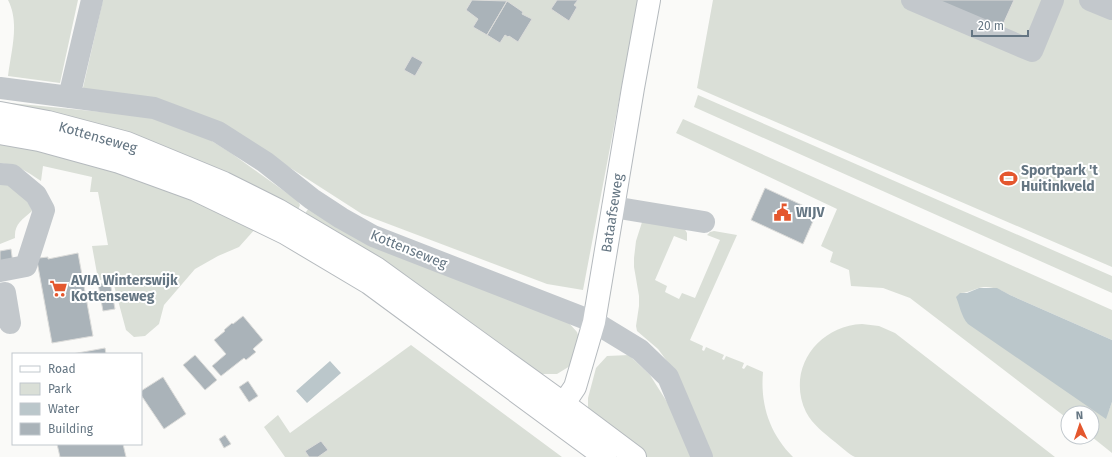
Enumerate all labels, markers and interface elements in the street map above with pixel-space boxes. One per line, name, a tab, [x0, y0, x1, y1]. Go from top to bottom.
scale bar	[972, 12, 1028, 38]
text: 20 m	[978, 19, 1004, 33]
street label: Kottenseweg	[57, 118, 140, 157]
place label: Sportpark 't Huitinkveld	[1021, 162, 1099, 195]
sports icon: Sportpark 't Huitinkveld	[998, 168, 1018, 188]
street label: Bataafseweg	[598, 172, 627, 254]
public building icon: WIJV	[773, 202, 793, 222]
place label: WIJV	[796, 204, 825, 221]
street label: Kottenseweg	[368, 226, 450, 273]
place label: AVIA Winterswijk Kottenseweg	[70, 272, 178, 305]
supermarket icon: AVIA Winterswijk Kottenseweg	[48, 278, 68, 298]
legend	[12, 353, 142, 445]
text: Road	[48, 362, 76, 376]
text: Park	[48, 382, 72, 396]
text: Water	[48, 402, 80, 416]
north arrow	[1060, 405, 1100, 445]
text: N	[1076, 409, 1083, 422]
text: Building	[48, 422, 94, 436]

